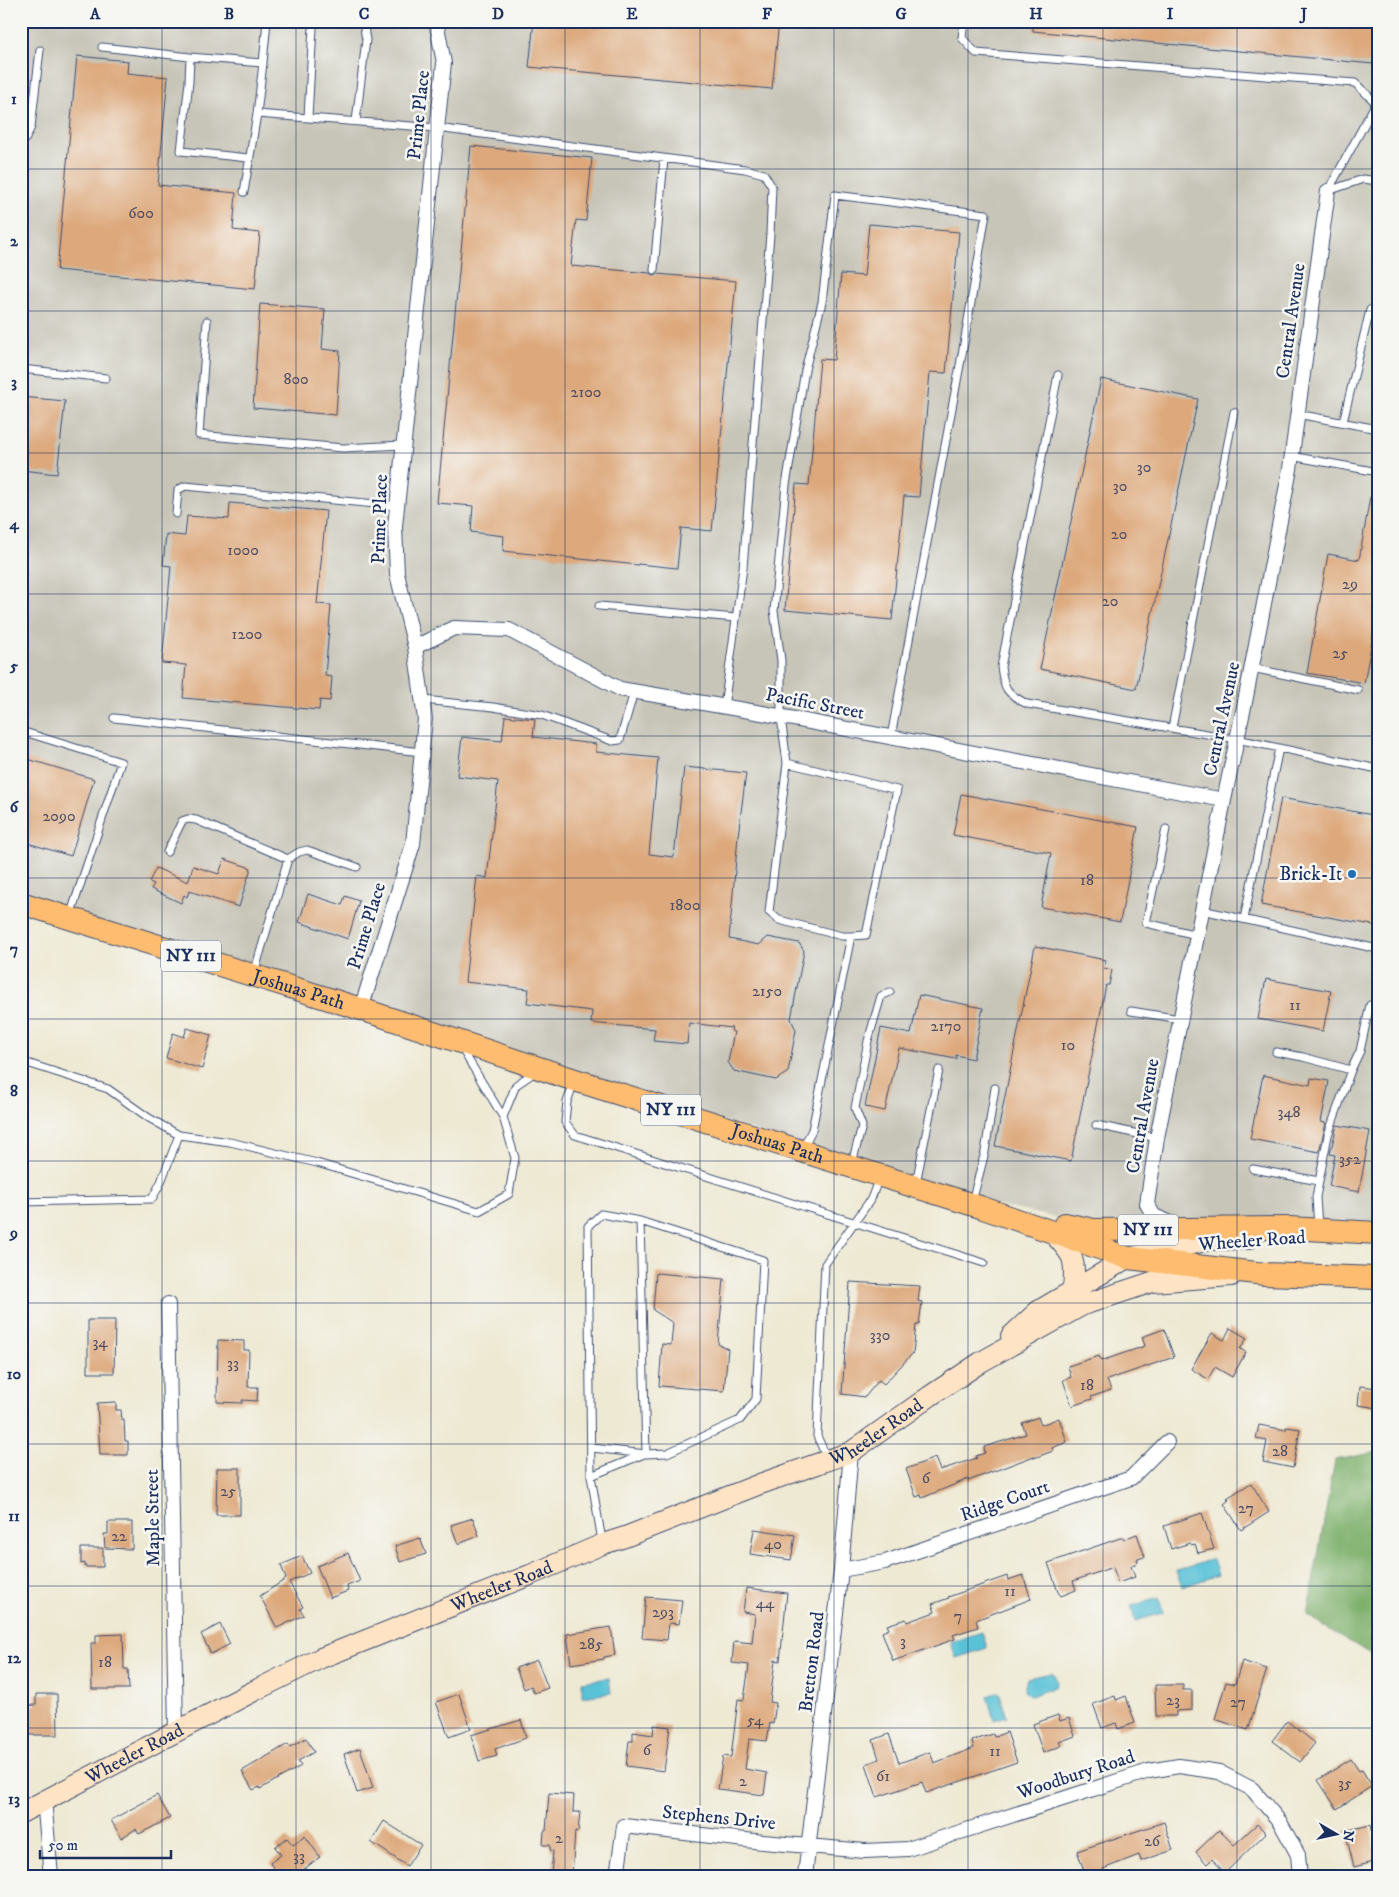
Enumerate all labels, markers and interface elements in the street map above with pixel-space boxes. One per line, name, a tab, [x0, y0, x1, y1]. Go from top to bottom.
text: A	[89, 4, 101, 24]
text: B	[224, 4, 234, 24]
text: C	[359, 4, 369, 24]
text: D	[492, 4, 504, 24]
text: E	[626, 4, 638, 24]
text: F	[762, 4, 772, 24]
text: G	[895, 4, 907, 24]
text: H	[1029, 4, 1043, 24]
text: I	[1167, 4, 1174, 24]
text: J	[1299, 4, 1308, 24]
street label: Prime Place	[403, 69, 435, 161]
text: 1	[11, 89, 17, 109]
house number: 600	[128, 203, 154, 223]
text: 2	[10, 231, 19, 251]
street label: Central Avenue	[1272, 262, 1310, 380]
house number: 800	[283, 369, 309, 389]
text: 3	[11, 372, 17, 392]
house number: 2100	[571, 382, 601, 402]
house number: 30	[1137, 457, 1151, 477]
street label: Prime Place	[367, 474, 393, 564]
house number: 30	[1113, 476, 1127, 496]
text: 4	[8, 514, 19, 534]
house number: 20	[1111, 524, 1127, 544]
house number: 1000	[227, 540, 259, 560]
house number: 29	[1342, 574, 1358, 594]
house number: 20	[1102, 591, 1118, 611]
house number: 1200	[232, 624, 262, 644]
house number: 25	[1332, 643, 1348, 663]
text: 5	[9, 656, 18, 676]
street label: Central Avenue	[1199, 660, 1245, 778]
street label: Pacific Street	[764, 683, 866, 725]
text: 6	[10, 797, 20, 817]
house number: 2090	[42, 806, 76, 826]
place label: Brick-It	[1279, 863, 1342, 886]
marker: Brick-It	[1346, 868, 1358, 880]
house number: 18	[1080, 870, 1094, 890]
street label: Prime Place	[343, 880, 391, 972]
house number: 1800	[669, 895, 701, 915]
text: 7	[10, 939, 18, 959]
road number: NY 111	[161, 940, 221, 971]
street label: Joshuas Path	[248, 964, 348, 1015]
house number: 2150	[752, 981, 782, 1001]
house number: 11	[1289, 995, 1301, 1015]
house number: 2170	[931, 1016, 961, 1036]
house number: 10	[1061, 1035, 1075, 1055]
street label: Central Avenue	[1122, 1057, 1164, 1175]
text: 8	[10, 1081, 18, 1101]
road number: NY 111	[641, 1094, 701, 1126]
house number: 348	[1277, 1102, 1301, 1122]
street label: Joshuas Path	[727, 1118, 827, 1169]
house number: 352	[1339, 1149, 1361, 1169]
road number: NY 111	[1118, 1214, 1178, 1246]
text: 9	[9, 1223, 18, 1243]
street label: Wheeler Road	[1197, 1226, 1307, 1256]
house number: 330	[870, 1325, 890, 1345]
house number: 34	[92, 1332, 108, 1352]
house number: 33	[227, 1353, 239, 1373]
text: 10	[7, 1364, 22, 1384]
house number: 18	[1080, 1375, 1094, 1395]
street label: Wheeler Road	[825, 1393, 928, 1471]
house number: 28	[1272, 1441, 1288, 1461]
house number: 6	[922, 1468, 931, 1488]
street label: Maple Street	[141, 1469, 165, 1567]
street label: Ridge Court	[958, 1475, 1052, 1527]
house number: 25	[220, 1481, 236, 1501]
house number: 27	[1238, 1498, 1254, 1518]
text: 11	[8, 1506, 20, 1526]
house number: 22	[111, 1526, 127, 1546]
house number: 40	[764, 1534, 782, 1554]
street label: Wheeler Road	[446, 1555, 556, 1617]
house number: 11	[1004, 1581, 1016, 1601]
house number: 44	[756, 1593, 775, 1613]
house number: 293	[652, 1602, 674, 1622]
house number: 7	[954, 1606, 962, 1626]
street label: Bretton Road	[794, 1610, 830, 1714]
house number: 3	[900, 1631, 906, 1651]
house number: 285	[579, 1634, 603, 1654]
text: 12	[7, 1648, 22, 1668]
house number: 18	[98, 1652, 112, 1672]
house number: 23	[1166, 1690, 1180, 1710]
house number: 27	[1230, 1692, 1246, 1712]
house number: 54	[747, 1710, 764, 1730]
street label: Wheeler Road	[80, 1718, 188, 1789]
house number: 6	[643, 1740, 652, 1760]
house number: 11	[989, 1741, 1001, 1761]
street label: Woodbury Road	[1013, 1745, 1138, 1805]
house number: 61	[876, 1766, 890, 1786]
house number: 2	[739, 1771, 747, 1791]
house number: 35	[1338, 1773, 1352, 1793]
text: 13	[8, 1789, 20, 1809]
street label: Stephens Drive	[661, 1801, 777, 1835]
north arrow	[1312, 1810, 1362, 1860]
scale bar	[40, 1827, 171, 1859]
house number: 2	[555, 1828, 563, 1848]
text: N	[1338, 1829, 1358, 1843]
house number: 26	[1144, 1831, 1161, 1851]
text: 50 m	[48, 1836, 78, 1855]
house number: 33	[293, 1846, 305, 1866]

